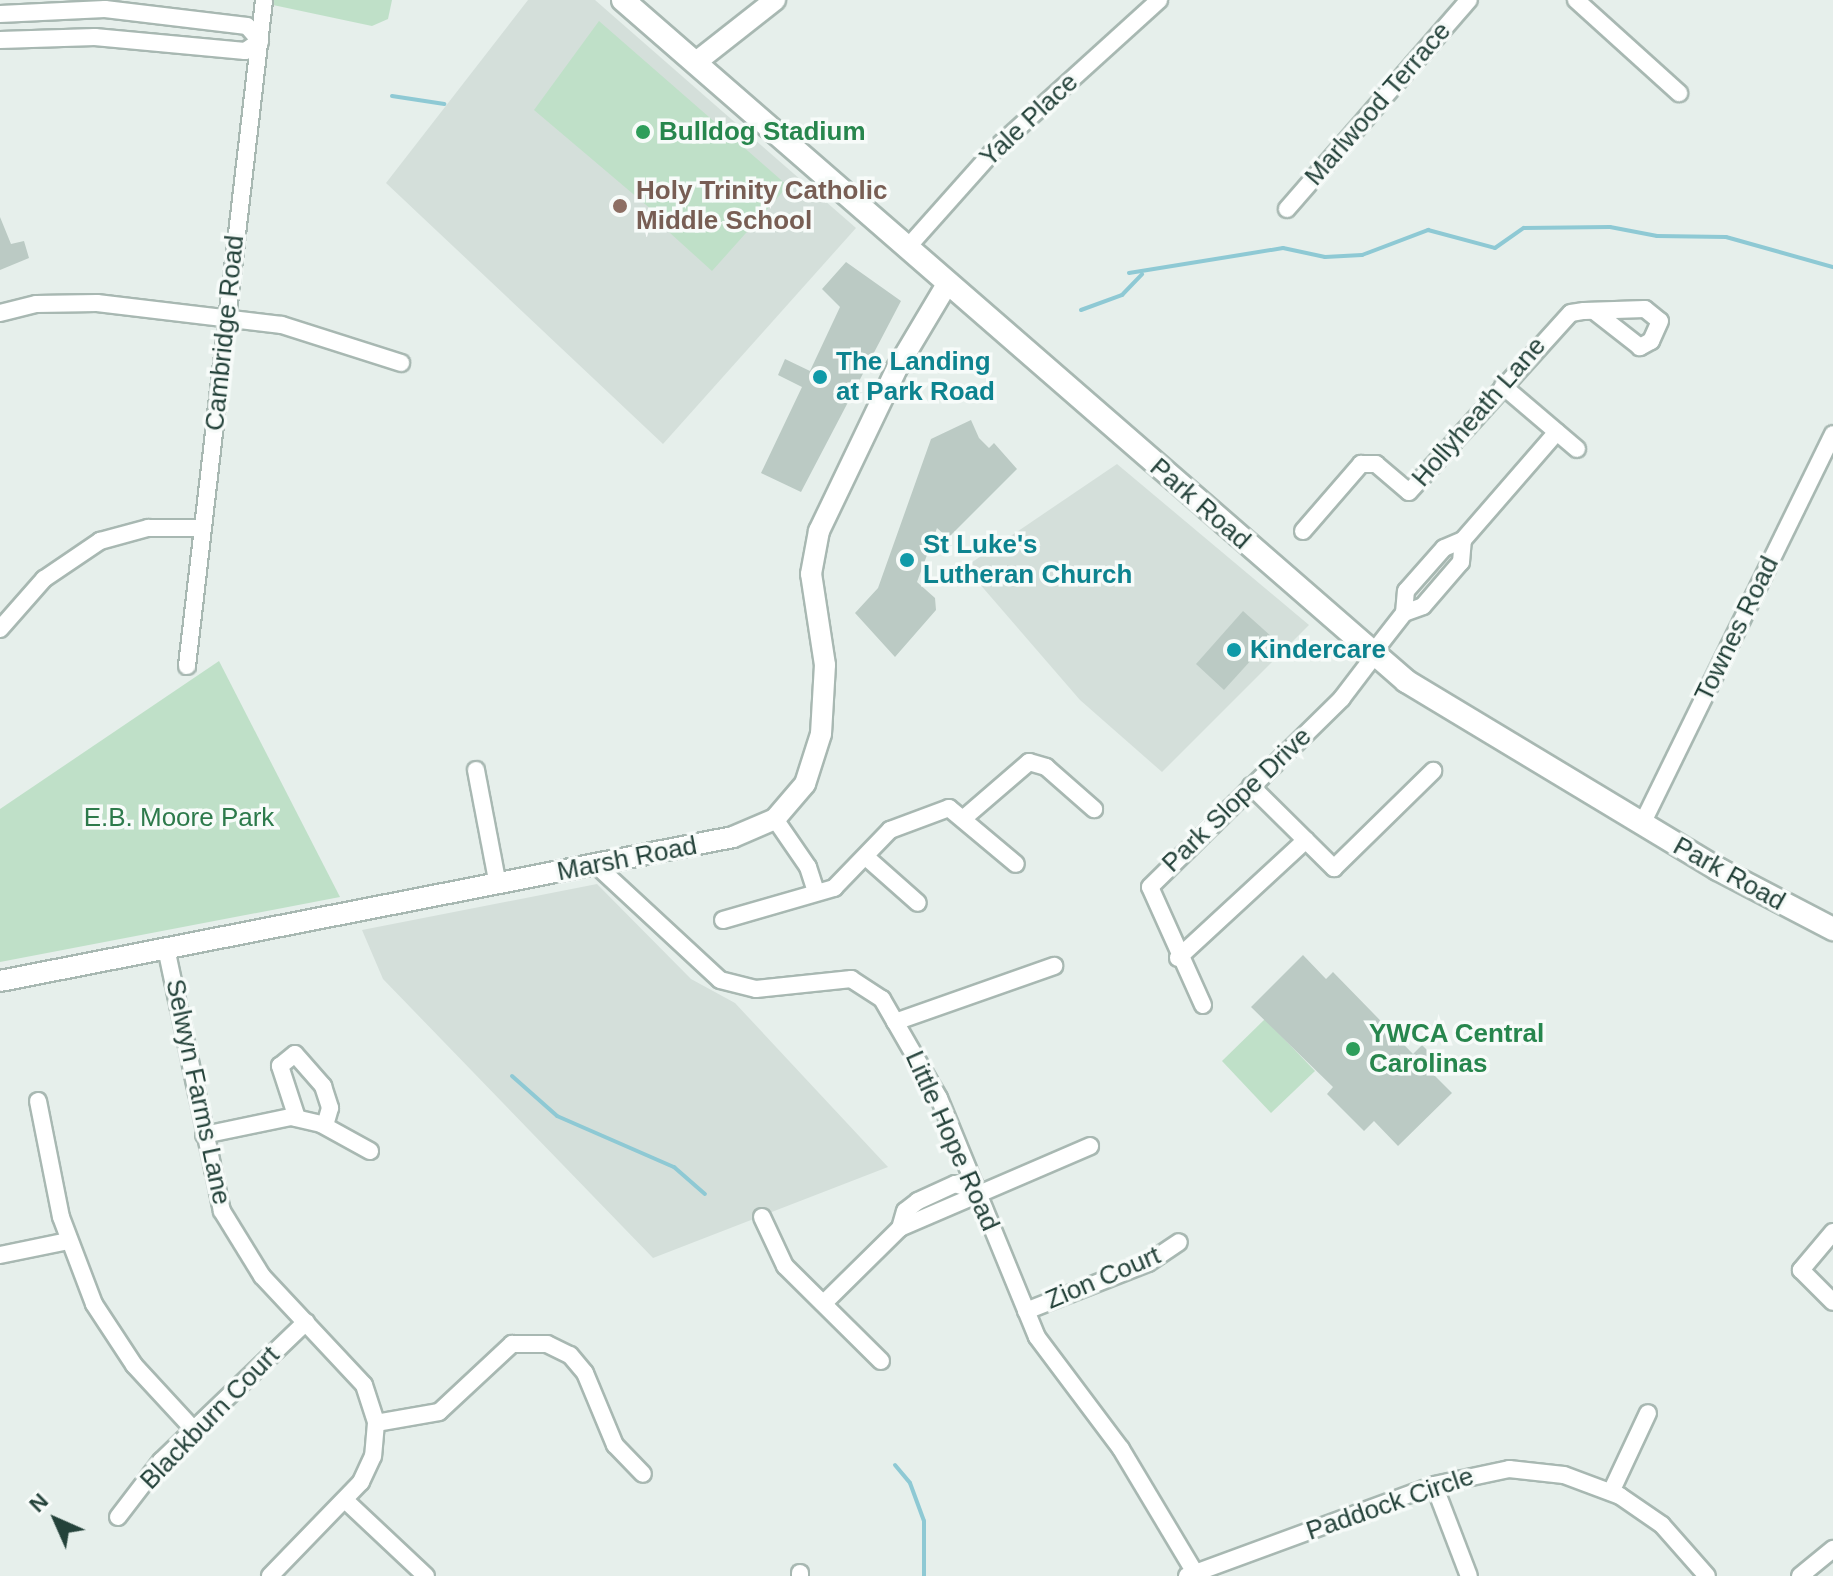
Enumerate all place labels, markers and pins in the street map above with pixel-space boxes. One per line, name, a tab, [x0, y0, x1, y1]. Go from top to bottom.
place label: Bulldog Stadium	[659, 116, 866, 148]
marker: Bulldog Stadium	[634, 123, 652, 141]
place label: Holy Trinity Catholic Middle School	[636, 175, 887, 236]
marker: Holy Trinity Catholic Middle School	[611, 197, 629, 215]
place label: The Landing at Park Road	[836, 346, 995, 408]
marker: The Landing at Park Road	[811, 368, 829, 386]
place label: St Luke's Lutheran Church	[923, 529, 1132, 590]
marker: St Luke's Lutheran Church	[898, 551, 916, 569]
place label: Kindercare	[1250, 634, 1386, 666]
marker: Kindercare	[1225, 641, 1243, 659]
place label: YWCA Central Carolinas	[1369, 1018, 1545, 1080]
marker: YWCA Central Carolinas	[1344, 1040, 1362, 1058]

